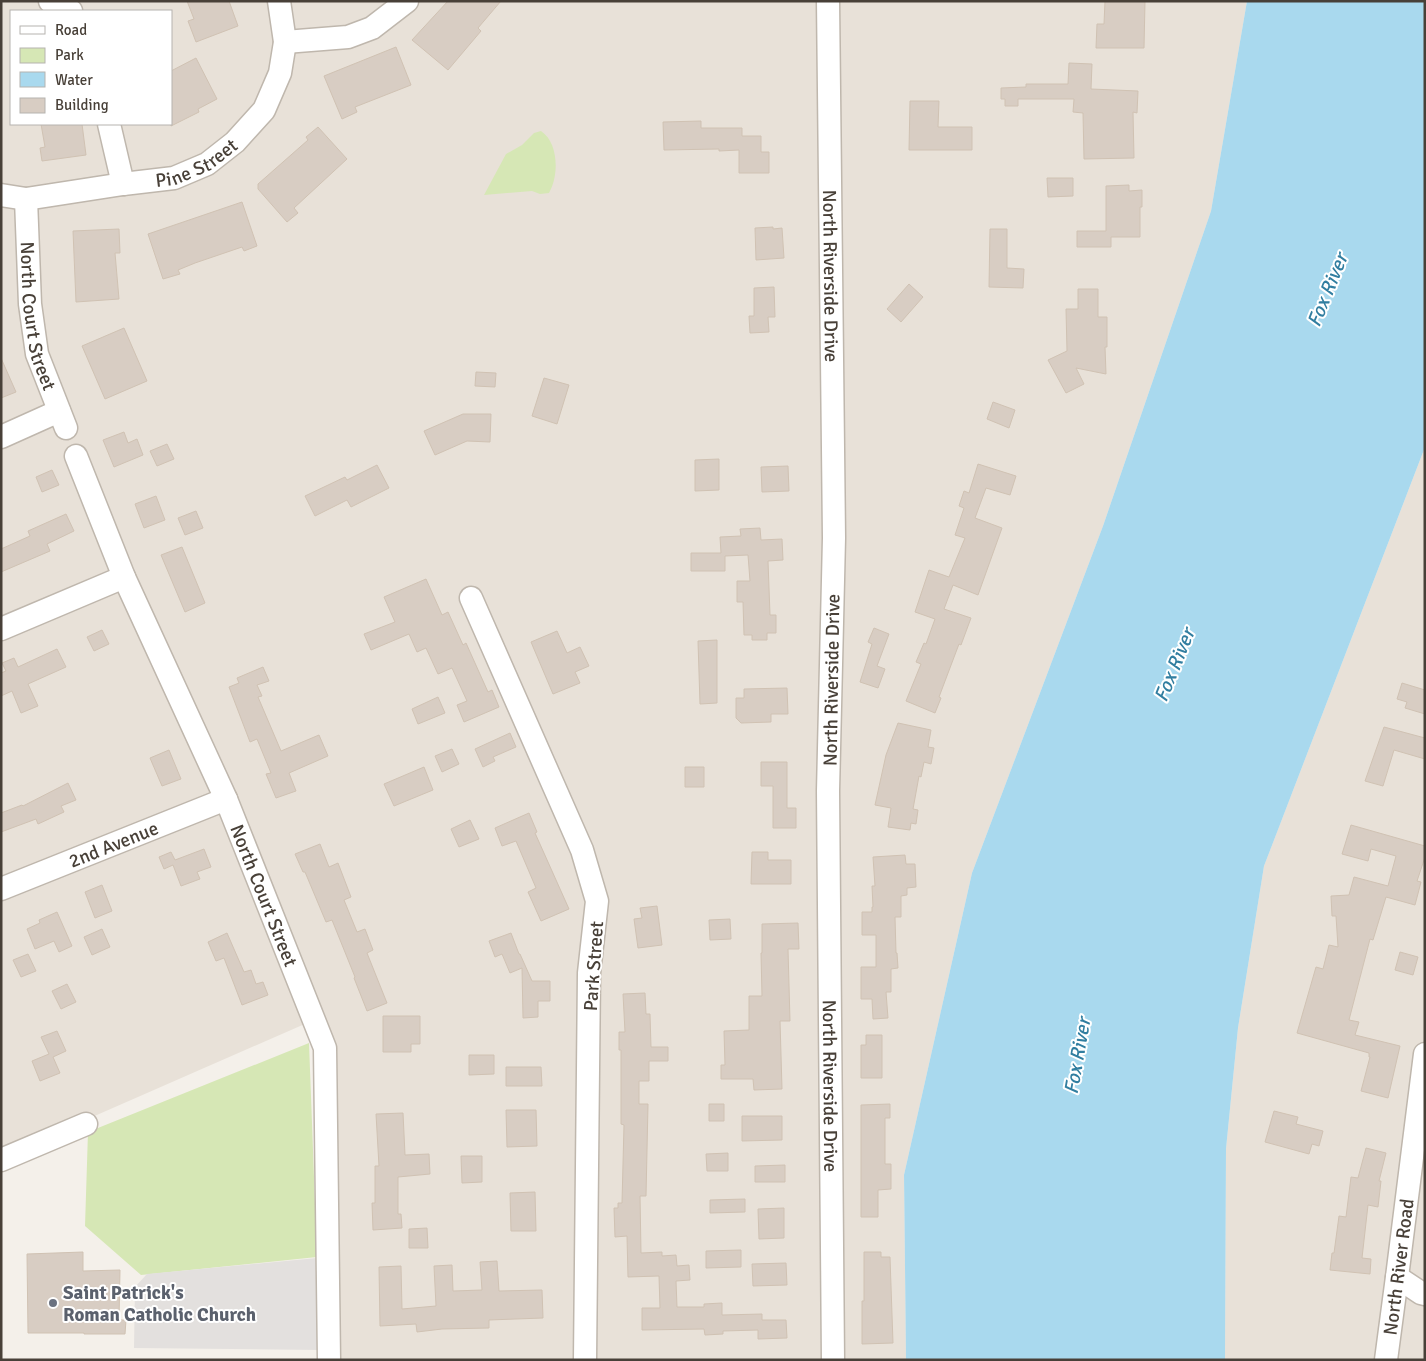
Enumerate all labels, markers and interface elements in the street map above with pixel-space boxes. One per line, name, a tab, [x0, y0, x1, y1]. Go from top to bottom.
legend	[10, 10, 172, 125]
text: Road	[55, 21, 87, 39]
text: Park	[55, 46, 84, 64]
text: Water	[55, 71, 93, 89]
text: Building	[55, 96, 109, 114]
street label: Pine Street	[154, 133, 243, 193]
street label: North Riverside Drive	[817, 190, 843, 362]
street label: North Court Street	[15, 241, 61, 394]
water label: Fox River	[1301, 247, 1354, 331]
street label: North Riverside Drive	[818, 594, 846, 766]
water label: Fox River	[1148, 622, 1201, 706]
street label: 2nd Avenue	[65, 816, 162, 874]
street label: North Court Street	[224, 821, 302, 970]
street label: Park Street	[579, 920, 609, 1012]
street label: North Riverside Drive	[817, 1000, 842, 1172]
water label: Fox River	[1059, 1013, 1097, 1096]
street label: North River Road	[1378, 1197, 1420, 1337]
place label: Saint Patrick's Roman Catholic Church	[63, 1281, 256, 1327]
marker: Saint Patrick's Roman Catholic Church	[47, 1297, 59, 1309]

